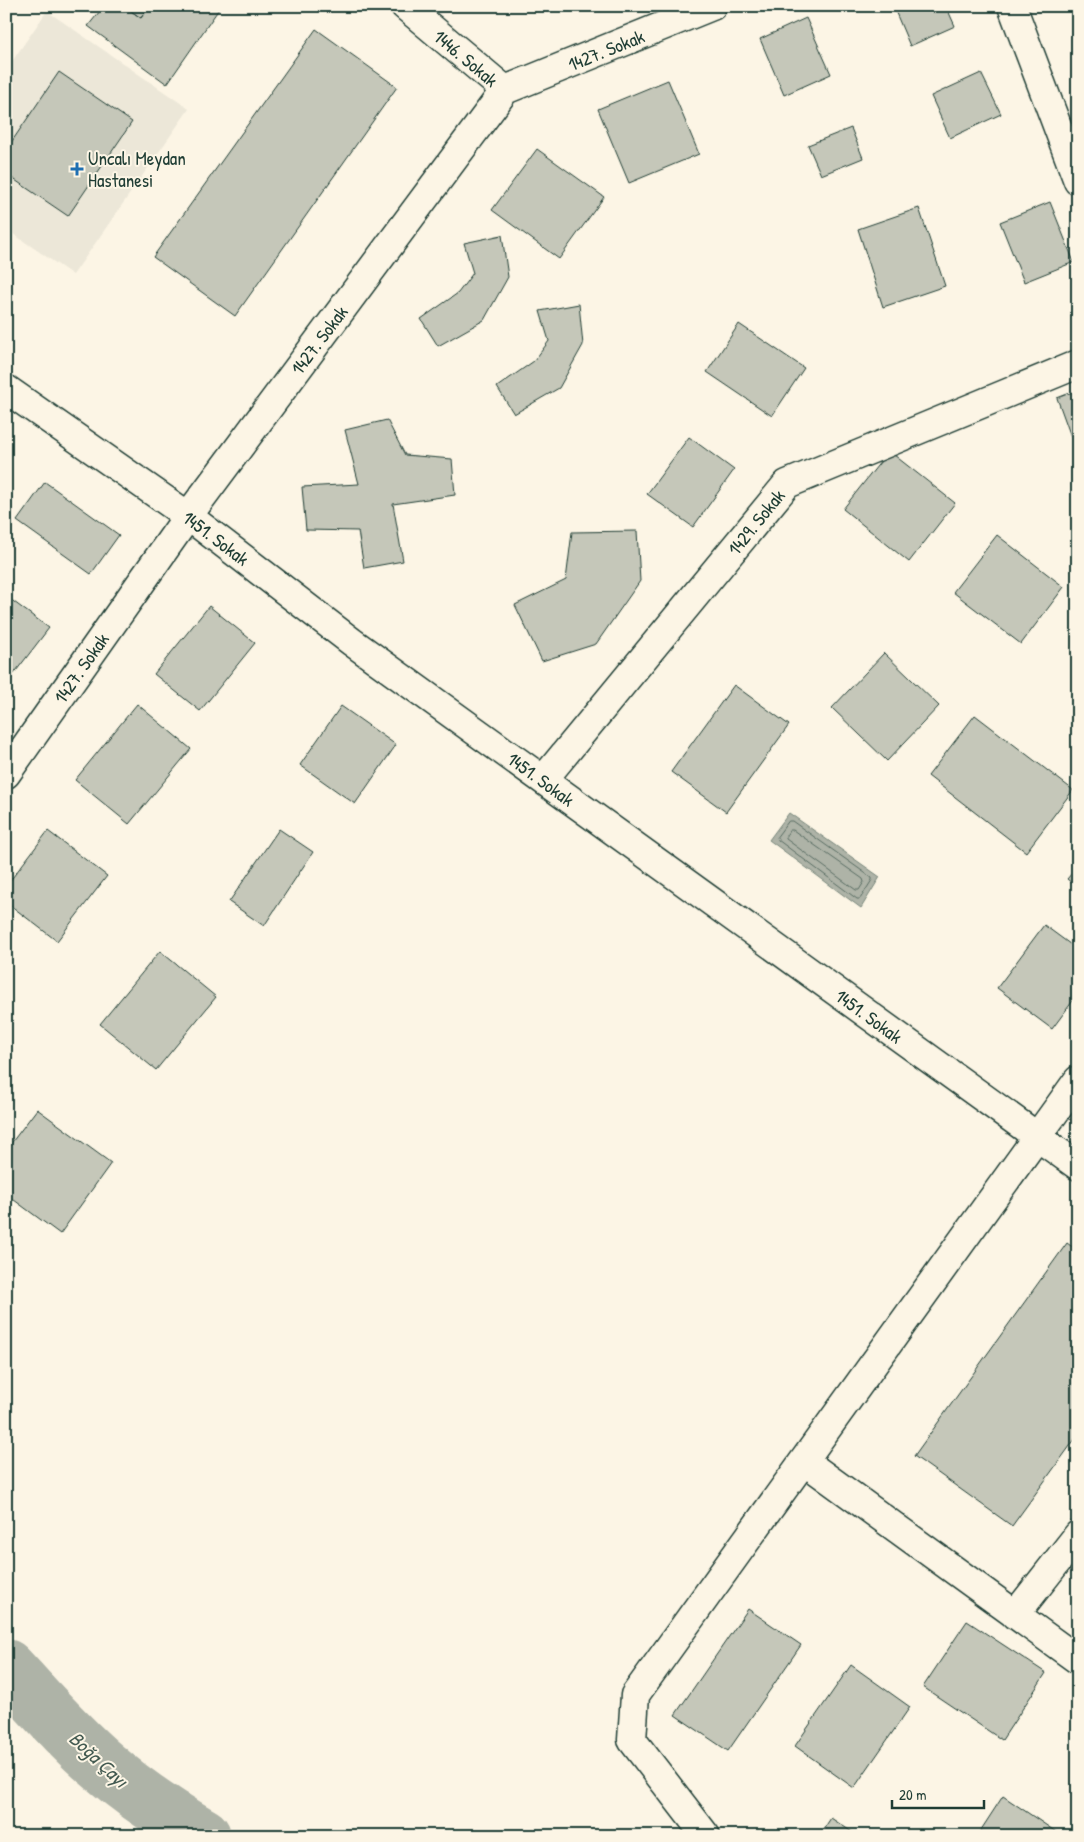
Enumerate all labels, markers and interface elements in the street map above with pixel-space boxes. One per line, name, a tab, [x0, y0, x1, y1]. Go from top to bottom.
street label: 1446. Sokak	[428, 23, 504, 93]
street label: 1427. Sokak	[564, 23, 648, 77]
place label: Uncalı Meydan Hastanesi	[88, 145, 186, 193]
marker: Uncalı Meydan Hastanesi	[70, 162, 84, 176]
street label: 1427. Sokak	[284, 300, 354, 380]
street label: 1429. Sokak	[721, 483, 791, 560]
street label: 1451. Sokak	[177, 504, 255, 572]
street label: 1427. Sokak	[47, 628, 115, 708]
street label: 1451. Sokak	[502, 746, 580, 812]
street label: 1451. Sokak	[830, 983, 908, 1049]
water label: Boğa Çayı	[63, 1725, 135, 1795]
scale bar	[892, 1777, 984, 1809]
text: 20 m	[899, 1784, 926, 1805]

